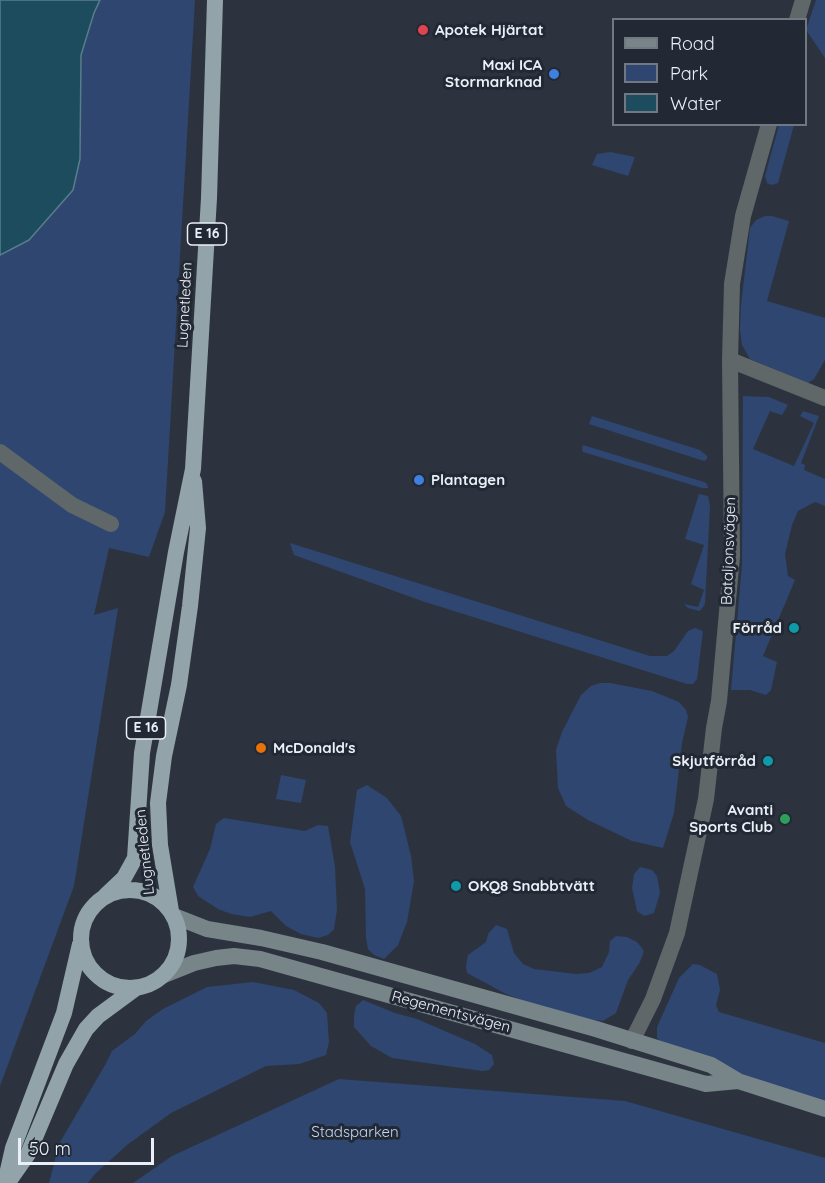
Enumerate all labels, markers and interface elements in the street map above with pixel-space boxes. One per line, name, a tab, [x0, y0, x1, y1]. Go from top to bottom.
legend	[612, 18, 807, 126]
place label: Apotek Hjärtat	[435, 21, 544, 39]
marker: Apotek Hjärtat	[416, 23, 430, 37]
text: Road	[670, 32, 715, 55]
place label: Maxi ICA Stormarknad	[445, 56, 542, 91]
text: Park	[670, 62, 708, 85]
marker: Maxi ICA Stormarknad	[547, 67, 561, 81]
text: Water	[670, 92, 721, 115]
road number: E 16	[188, 223, 226, 245]
street label: Lugnetleden	[174, 262, 196, 348]
place label: Plantagen	[431, 471, 505, 489]
marker: Plantagen	[412, 473, 426, 487]
street label: Bataljonsvägen	[718, 497, 740, 605]
place label: Förråd	[733, 619, 782, 637]
marker: Förråd	[787, 621, 801, 635]
road number: E 16	[126, 717, 166, 739]
place label: McDonald's	[273, 739, 355, 757]
marker: McDonald's	[254, 741, 268, 755]
place label: Skjutförråd	[672, 752, 756, 770]
marker: Skjutförråd	[761, 754, 775, 768]
place label: Avanti Sports Club	[689, 801, 773, 836]
street label: Lugnetleden	[132, 808, 158, 896]
marker: Avanti Sports Club	[778, 812, 792, 826]
place label: OKQ8 Snabbtvätt	[468, 877, 595, 895]
marker: OKQ8 Snabbtvätt	[449, 879, 463, 893]
street label: Regementsvägen	[390, 987, 512, 1037]
park label: Stadsparken	[311, 1123, 399, 1141]
scale bar	[21, 1126, 158, 1164]
text: 50 m	[29, 1137, 71, 1160]

